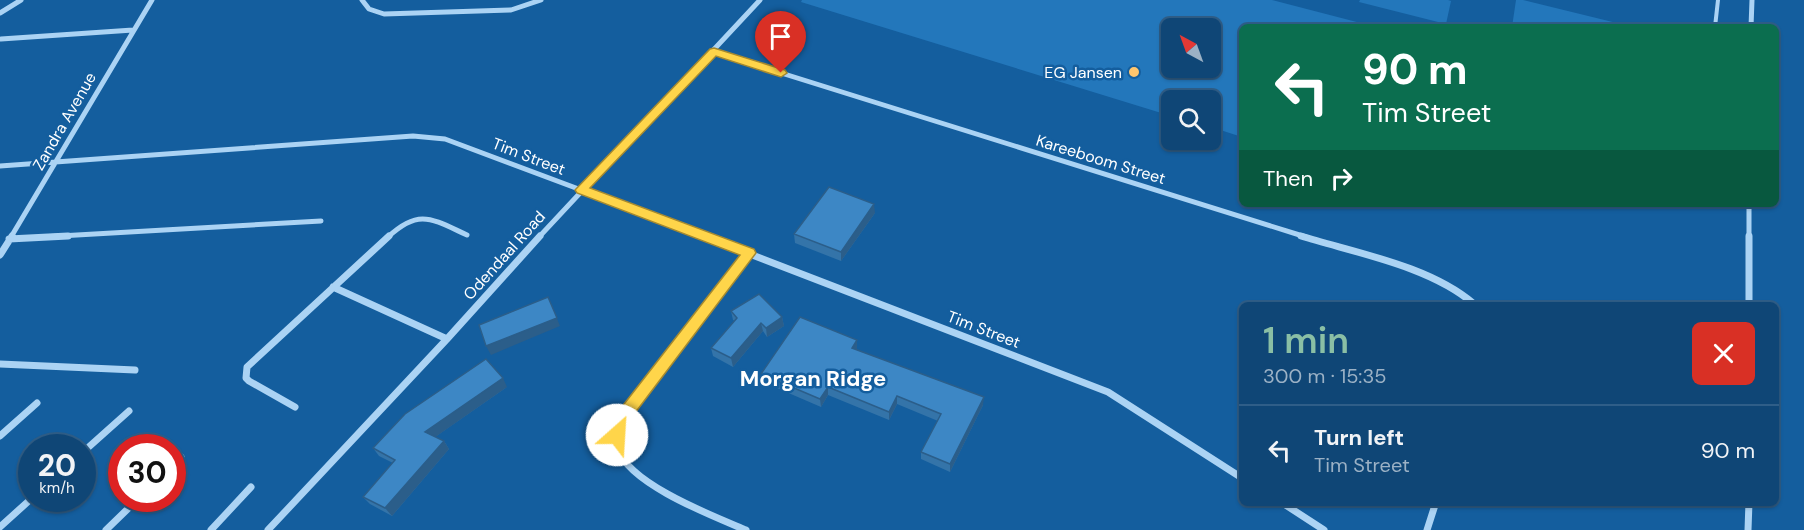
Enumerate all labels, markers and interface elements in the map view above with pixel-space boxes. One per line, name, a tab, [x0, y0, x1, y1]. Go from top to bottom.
pin	[755, 11, 806, 73]
north arrow	[1161, 18, 1221, 78]
map controls	[1161, 18, 1221, 150]
icon: arrive	[764, 20, 797, 53]
text: 90 m	[1362, 42, 1468, 97]
icon: left	[1263, 48, 1341, 126]
place label: EG Jansen	[1044, 62, 1122, 83]
marker: EG Jansen	[1127, 65, 1141, 79]
street label: Zandra Avenue	[28, 68, 101, 174]
button: search	[1161, 90, 1221, 150]
text: Tim Street	[1362, 95, 1491, 130]
street label: Kareeboom Street	[1034, 130, 1168, 189]
street label: Tim Street	[489, 133, 568, 180]
icon: right	[1325, 162, 1358, 195]
text: Then	[1263, 164, 1313, 193]
street label: Odendaal Road	[459, 206, 550, 304]
street label: Tim Street	[944, 306, 1023, 353]
text: 1 min	[1263, 317, 1349, 364]
button: close	[1692, 322, 1755, 385]
text: 300 m · 15:35	[1263, 363, 1386, 389]
district label: Morgan Ridge	[740, 364, 886, 393]
position arrow	[585, 403, 649, 467]
text: Turn left	[1314, 423, 1404, 452]
speed limit sign: 30	[108, 434, 186, 512]
icon: left	[1263, 434, 1296, 467]
text: 90 m	[1701, 436, 1755, 465]
text: 20	[38, 446, 76, 485]
text: Tim Street	[1314, 452, 1410, 478]
text: km/h	[39, 478, 75, 498]

